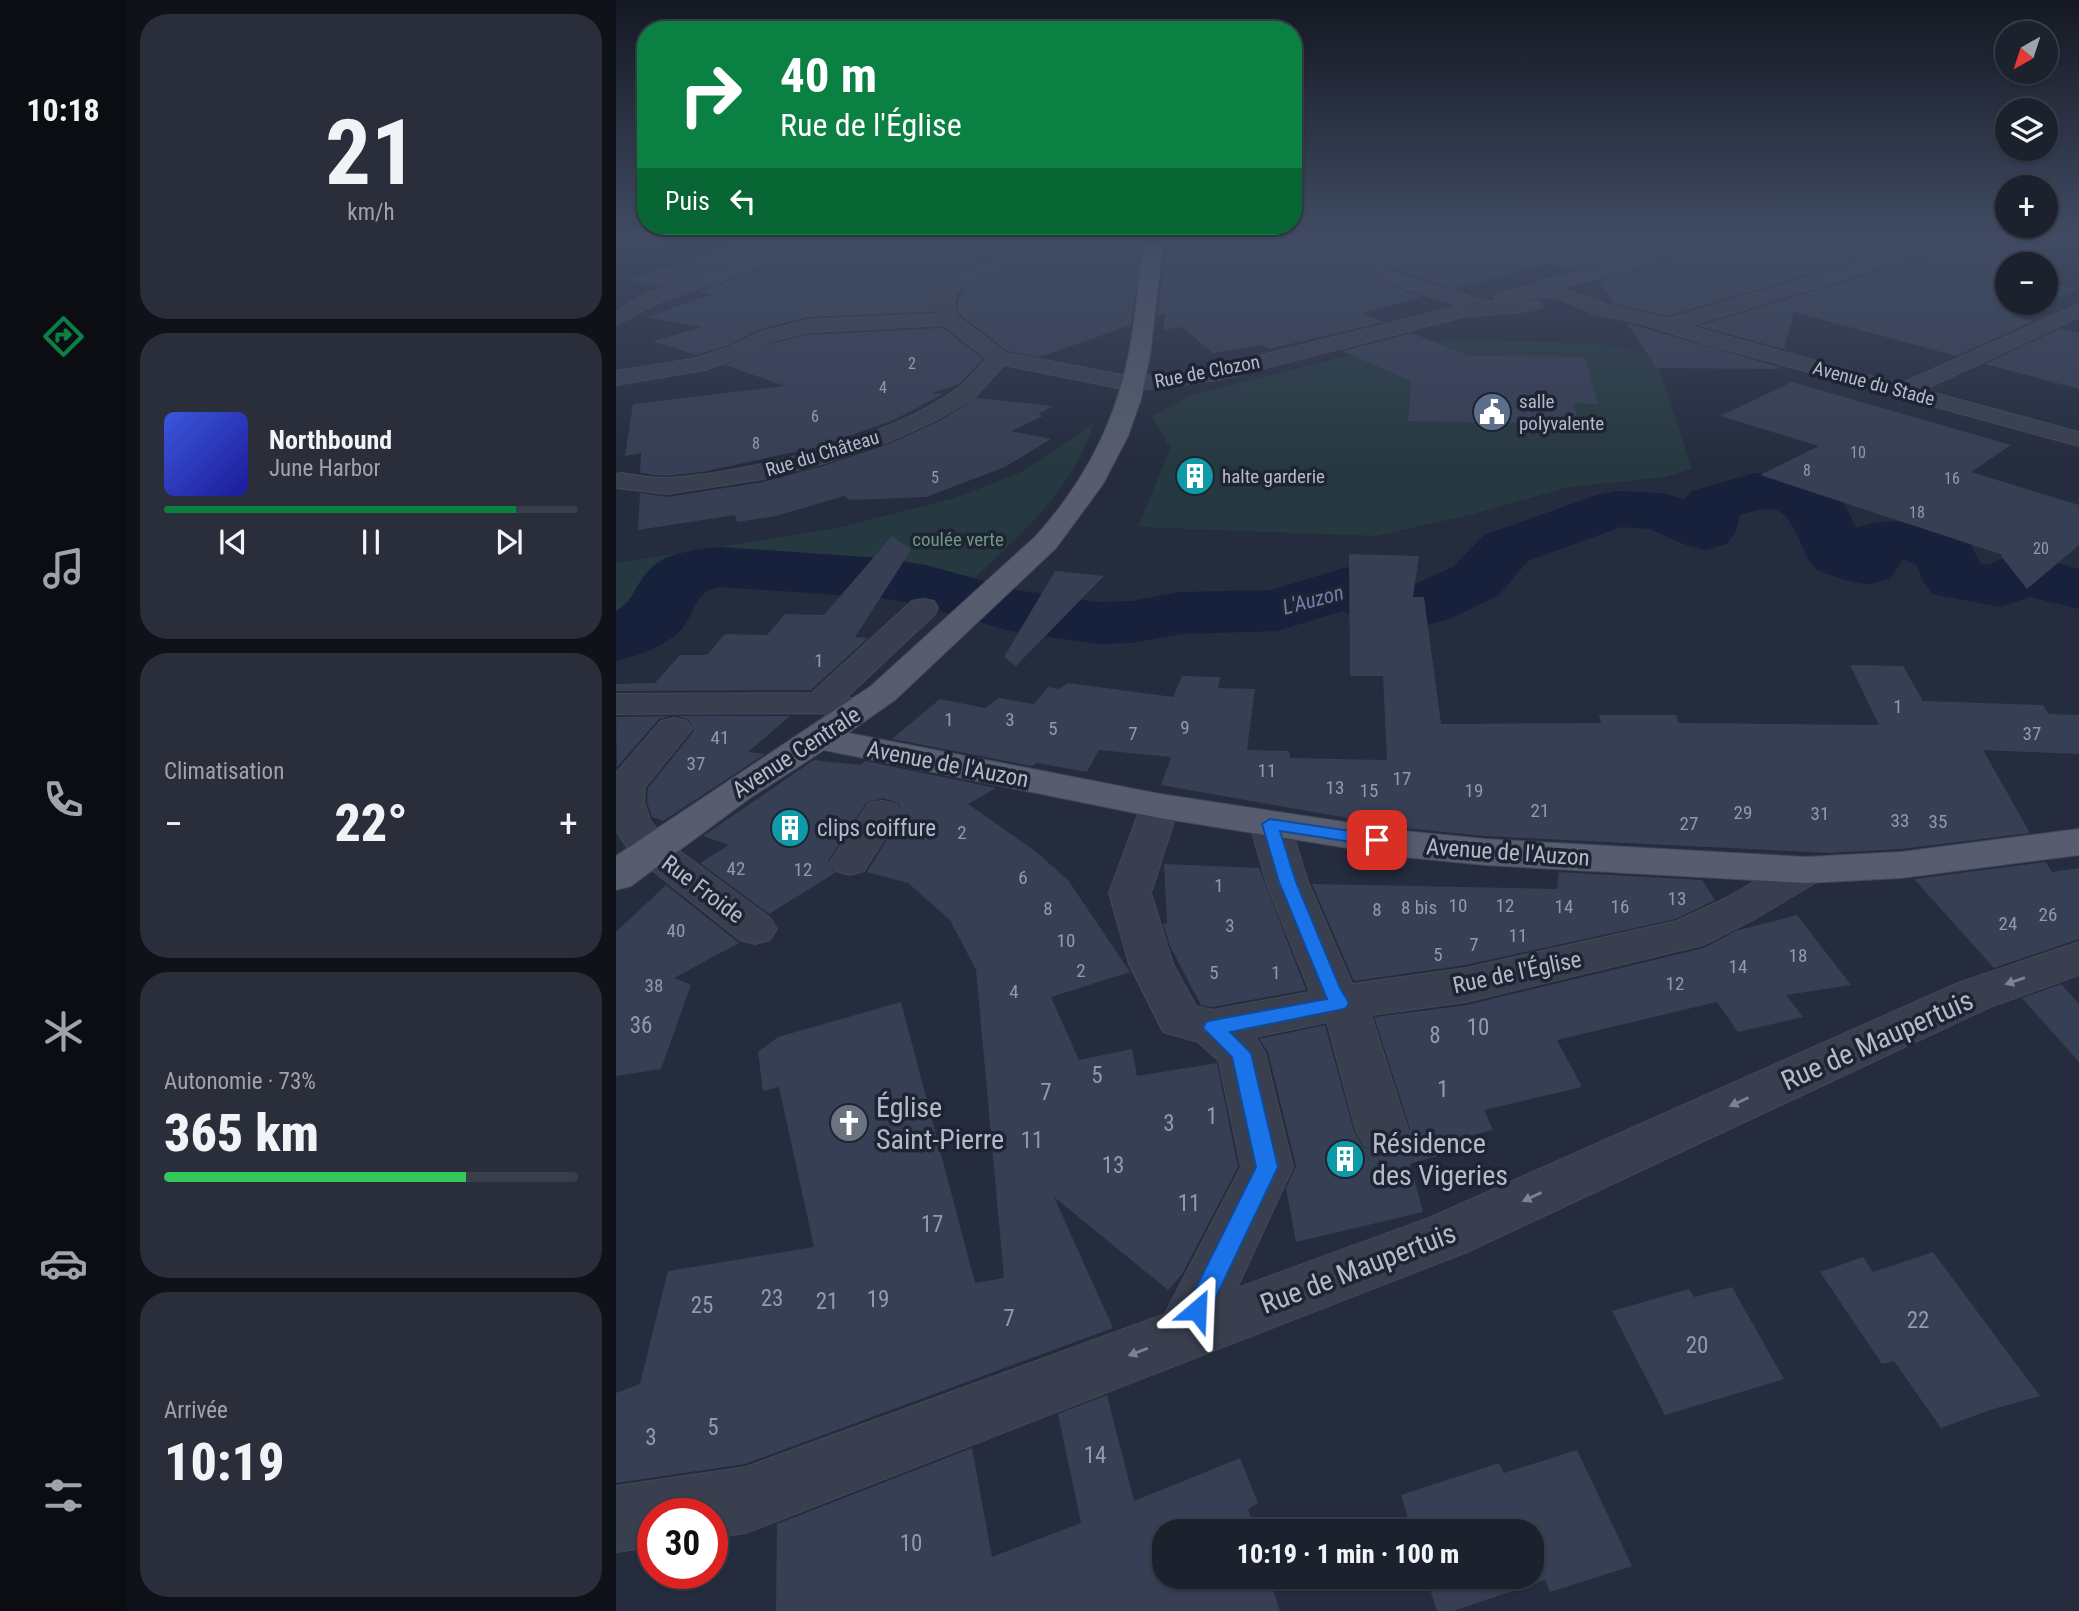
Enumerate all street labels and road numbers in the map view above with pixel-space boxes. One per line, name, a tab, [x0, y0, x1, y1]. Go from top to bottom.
street label: Rue de Clozon	[1153, 350, 1262, 393]
street label: Avenue du Stade	[1811, 356, 1937, 411]
street label: Rue du Château	[763, 425, 882, 482]
street label: Avenue Centrale	[727, 701, 865, 804]
street label: Avenue de l'Auzon	[865, 736, 1031, 793]
street label: Avenue de l'Auzon	[1425, 833, 1591, 872]
street label: Rue Froide	[656, 850, 749, 929]
street label: Rue de l'Église	[1450, 945, 1584, 999]
street label: Rue de Maupertuis	[1776, 983, 1978, 1098]
street label: Rue de Maupertuis	[1256, 1216, 1461, 1321]

